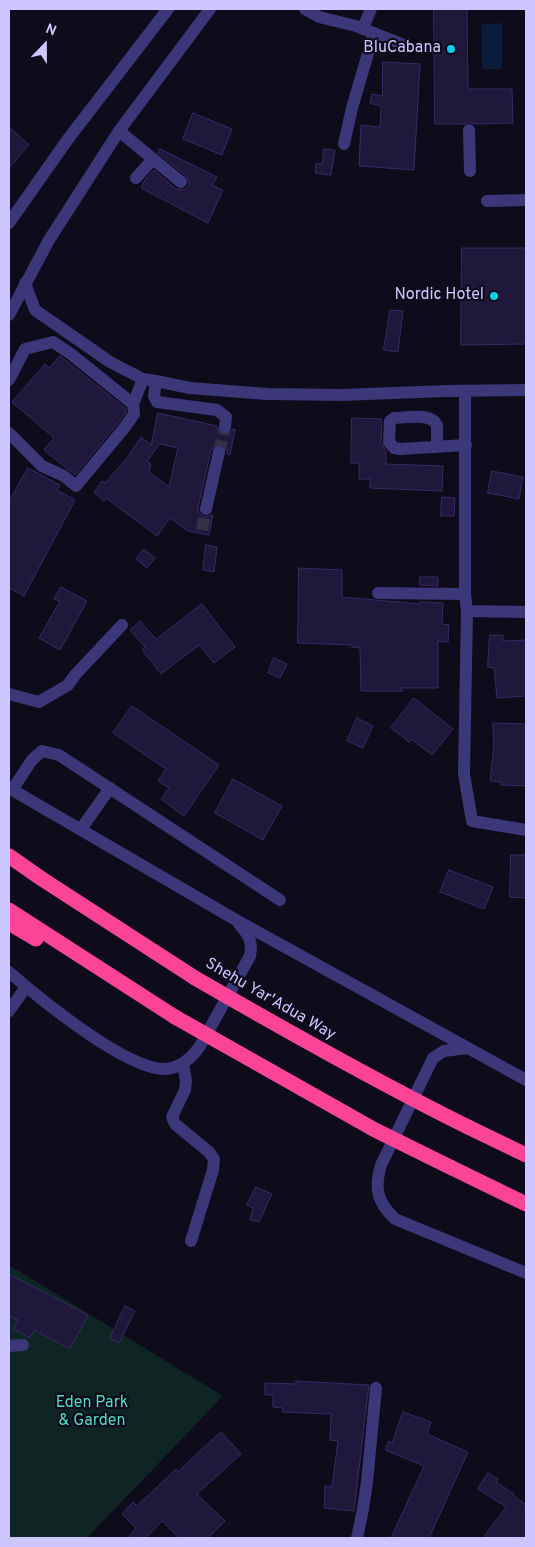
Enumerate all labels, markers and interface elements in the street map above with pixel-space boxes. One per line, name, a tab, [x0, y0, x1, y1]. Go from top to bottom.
north arrow	[20, 20, 70, 70]
text: N	[43, 21, 59, 40]
place label: BluCabana	[363, 39, 441, 59]
marker: BluCabana	[445, 43, 457, 55]
place label: Nordic Hotel	[394, 286, 484, 306]
marker: Nordic Hotel	[488, 290, 500, 302]
street label: Shehu Yar'Adua Way	[201, 955, 339, 1045]
park label: Eden Park & Garden	[56, 1394, 128, 1432]

